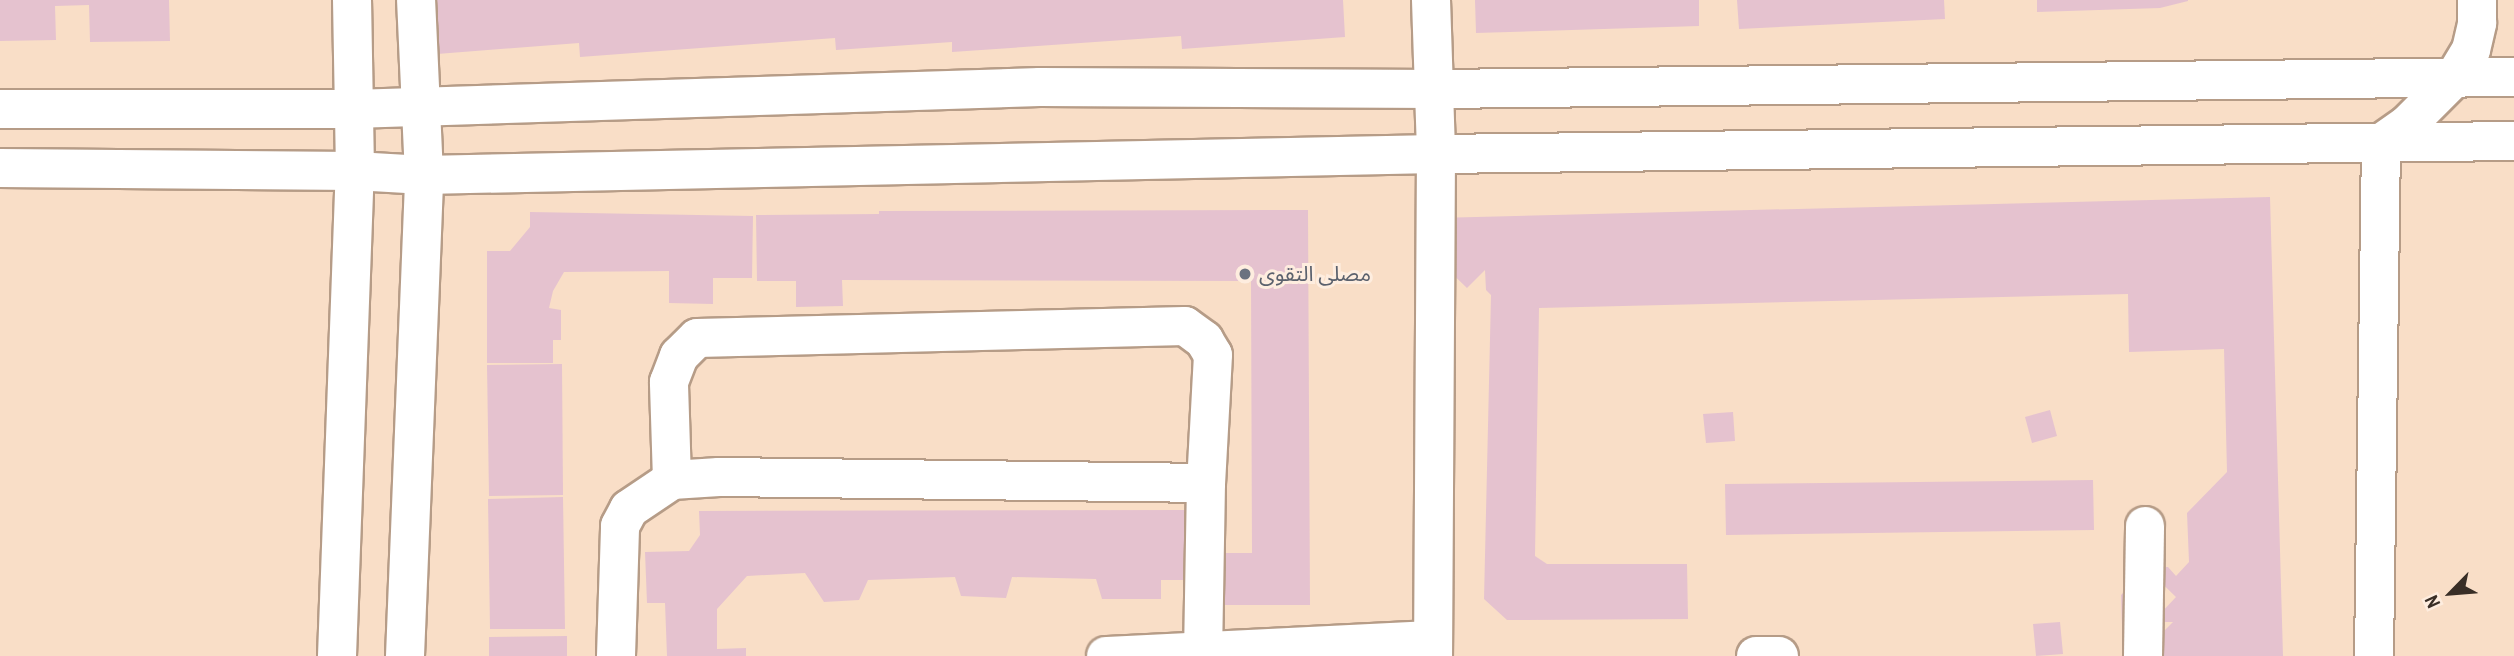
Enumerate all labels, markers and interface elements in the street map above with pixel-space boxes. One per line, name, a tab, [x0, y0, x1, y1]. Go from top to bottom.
place label: مصلى التقوى	[1259, 261, 1371, 287]
marker: مصلى التقوى	[1237, 266, 1253, 282]
north arrow	[2416, 558, 2486, 628]
text: N	[2418, 591, 2446, 612]

